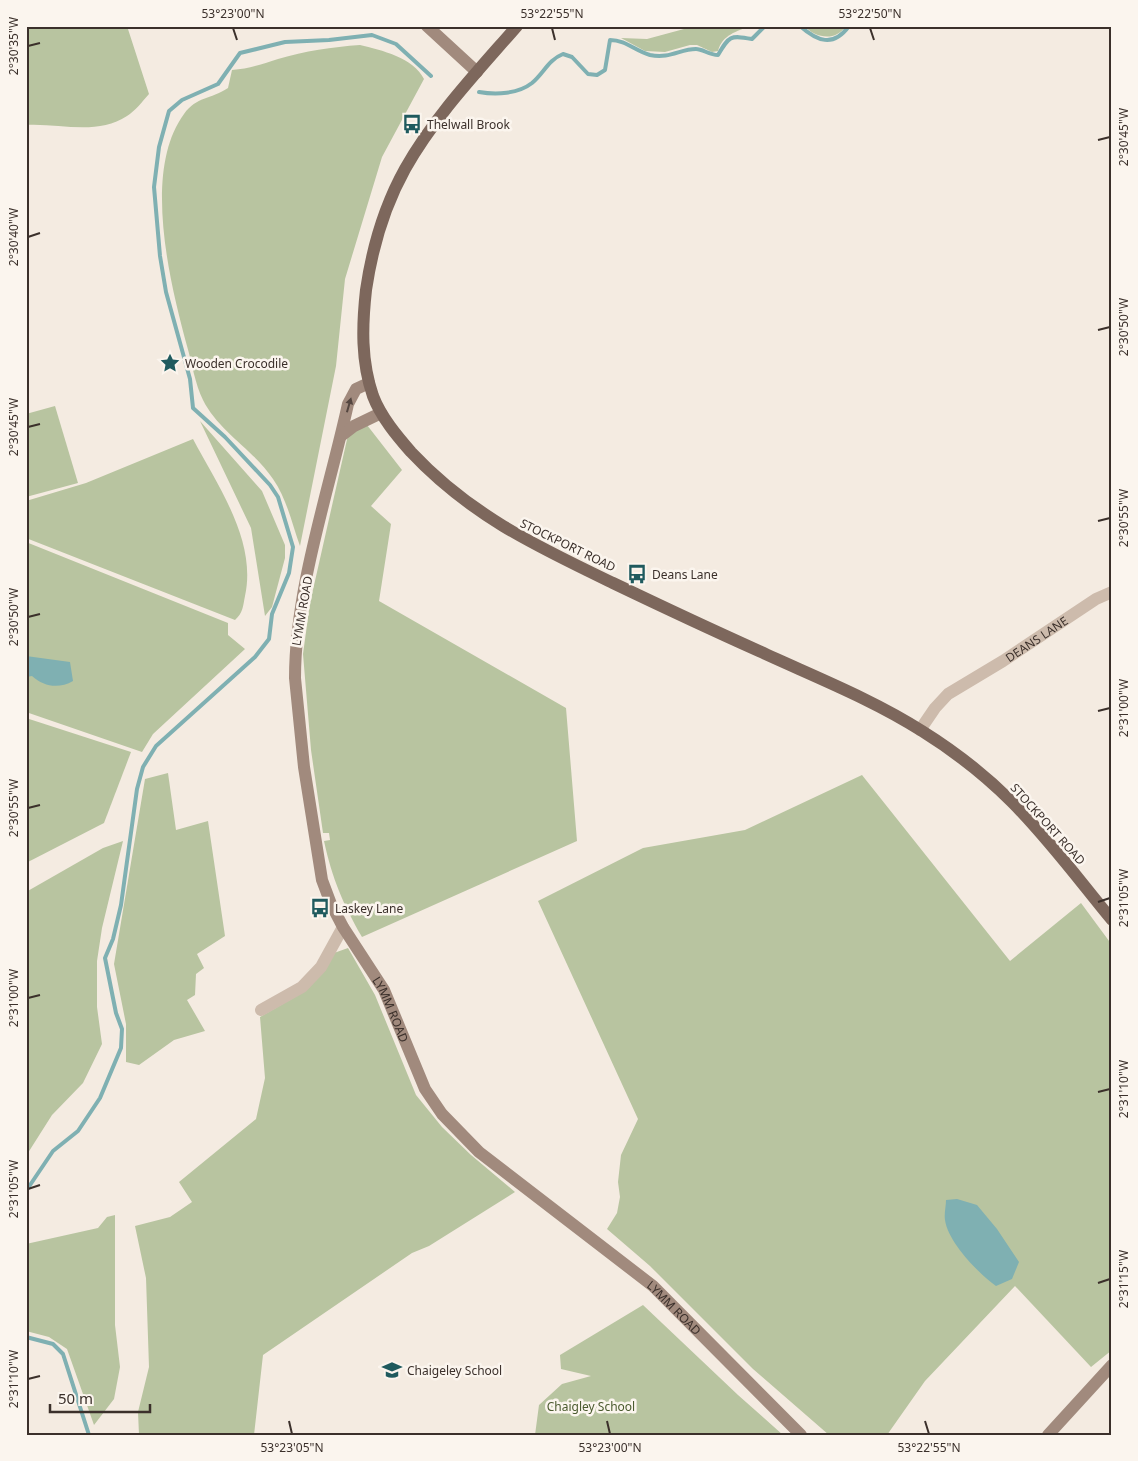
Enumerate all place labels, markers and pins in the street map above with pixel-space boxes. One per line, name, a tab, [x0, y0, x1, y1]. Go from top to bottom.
bus stop icon: Thelwall Brook	[401, 113, 423, 135]
place label: Thelwall Brook	[427, 116, 510, 133]
place icon: Wooden Crocodile	[159, 352, 181, 374]
place label: Wooden Crocodile	[185, 355, 288, 372]
bus stop icon: Deans Lane	[626, 563, 648, 585]
place label: Deans Lane	[652, 566, 718, 583]
bus stop icon: Laskey Lane	[309, 897, 331, 919]
place label: Laskey Lane	[335, 900, 403, 917]
school or university icon: Chaigeley School	[381, 1359, 403, 1381]
place label: Chaigeley School	[407, 1362, 502, 1379]

